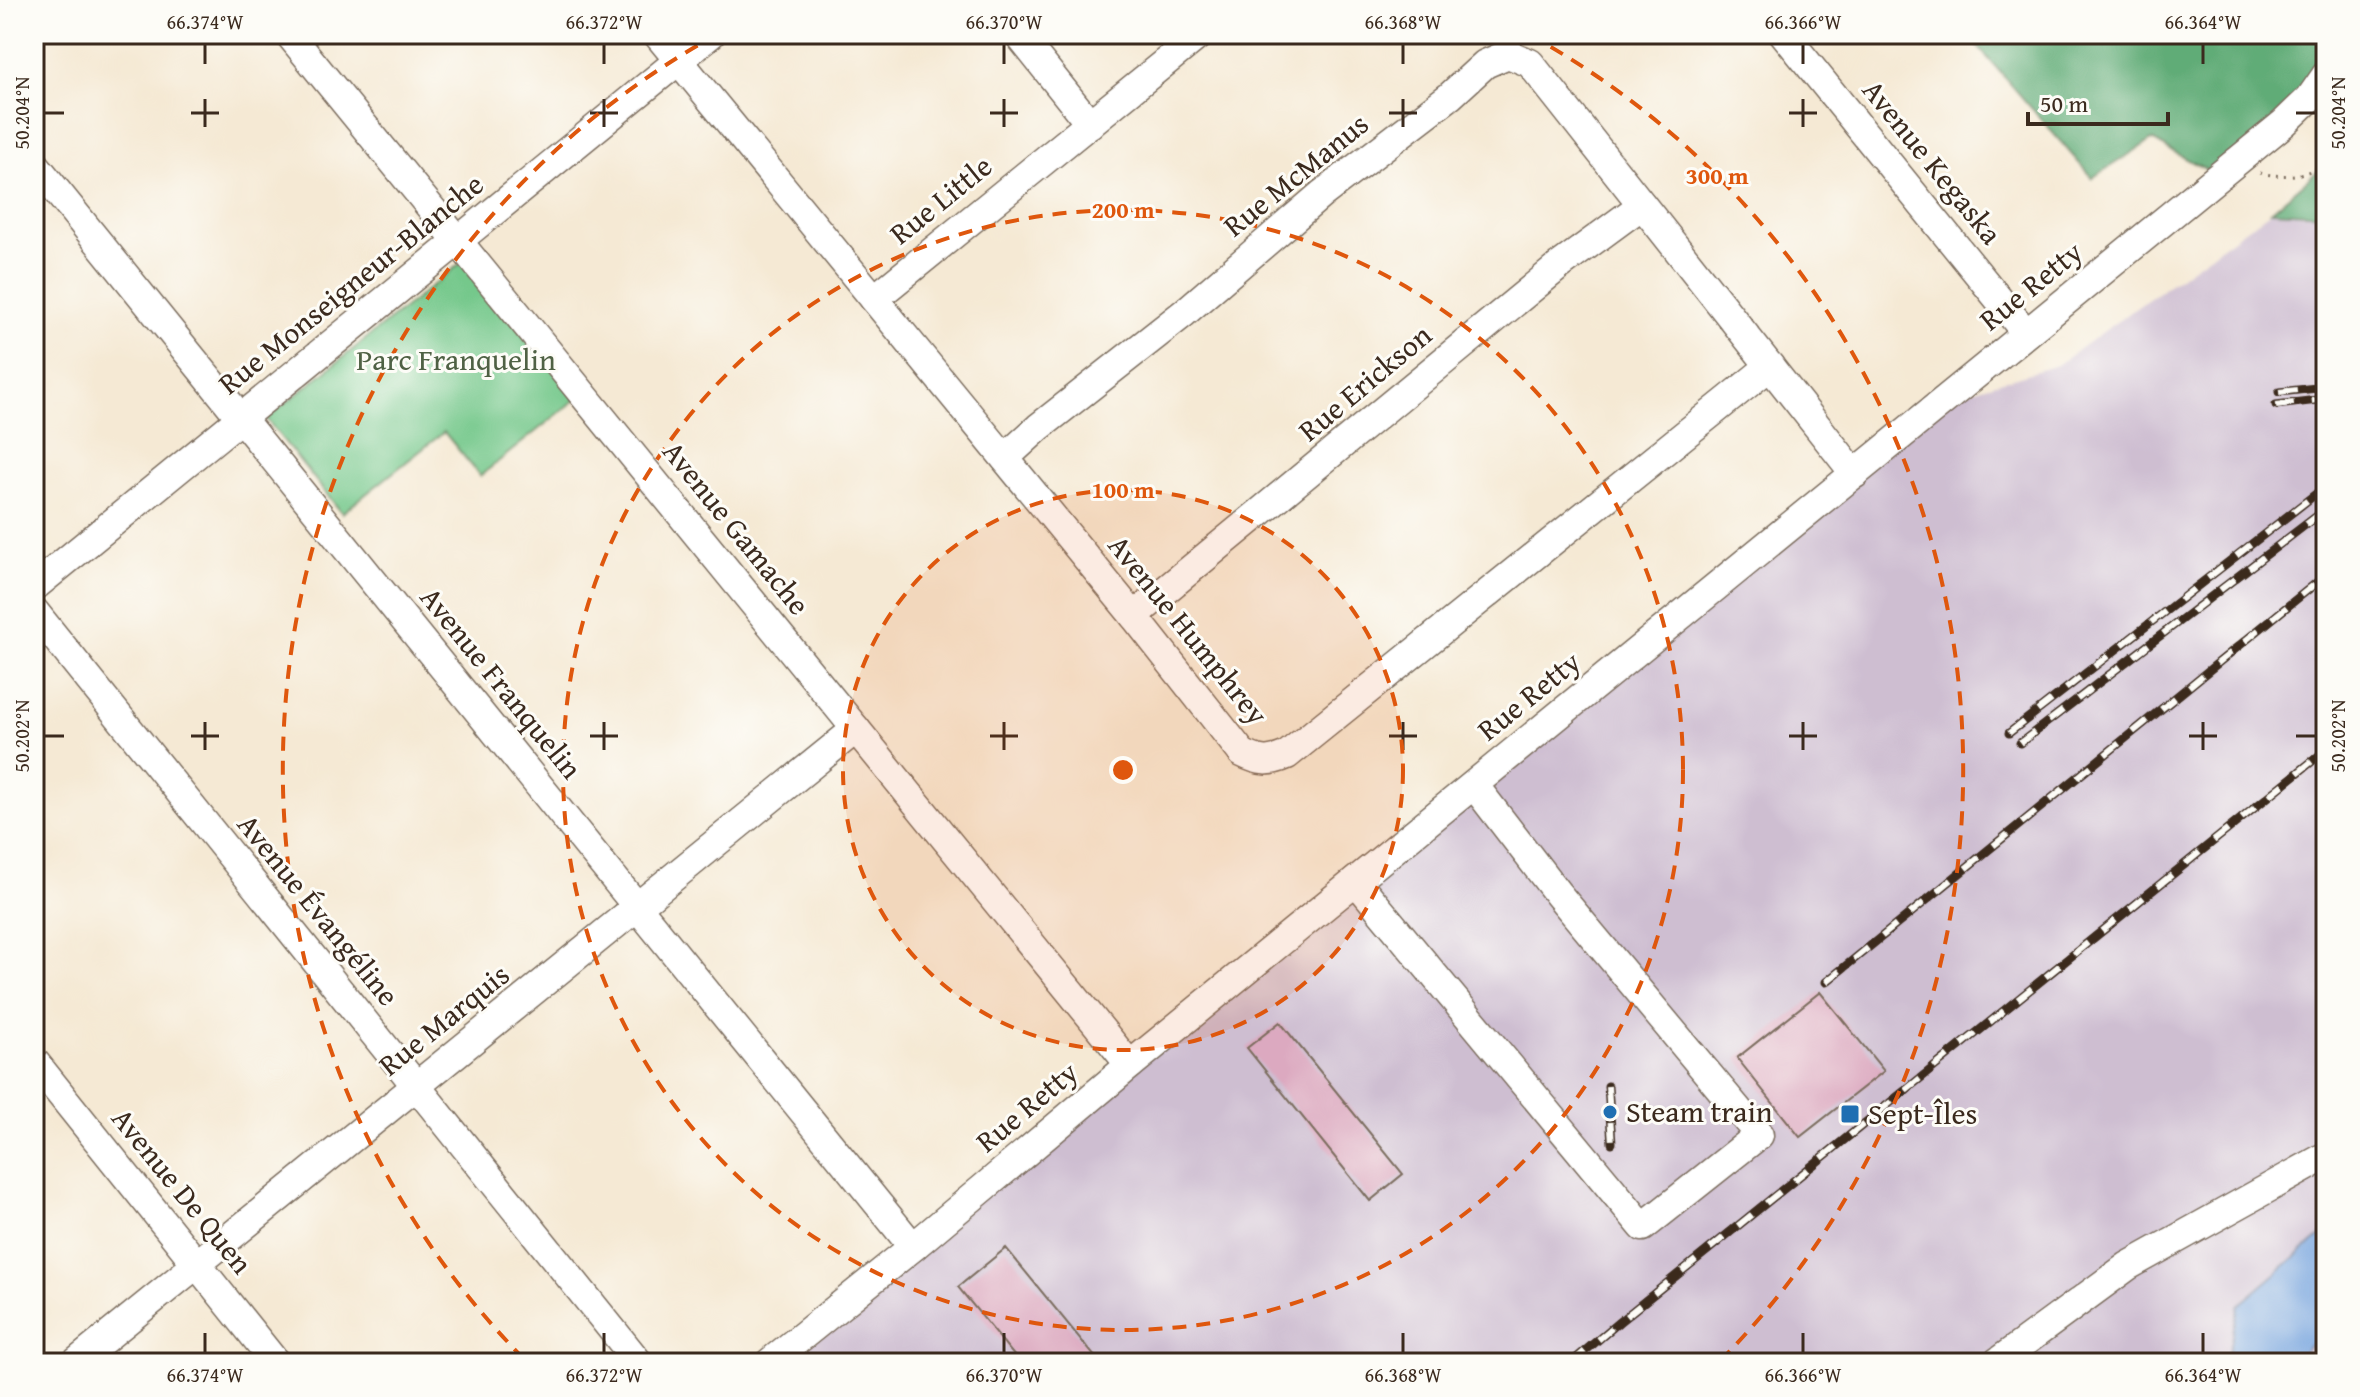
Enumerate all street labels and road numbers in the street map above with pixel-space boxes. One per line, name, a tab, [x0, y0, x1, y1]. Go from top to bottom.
street label: Avenue Kegaska	[1852, 69, 2013, 253]
street label: Rue McManus	[1213, 102, 1378, 247]
street label: Rue Little	[880, 144, 1001, 254]
street label: Rue Monseigneur-Blanche	[208, 162, 493, 404]
street label: Rue Retty	[1969, 230, 2092, 341]
street label: Rue Erickson	[1288, 313, 1441, 451]
street label: Avenue Gamache	[653, 431, 821, 624]
street label: Avenue Humphrey	[1098, 525, 1279, 734]
street label: Avenue Franquelin	[410, 577, 593, 788]
street label: Rue Retty	[1467, 640, 1590, 751]
street label: Avenue Évangéline	[227, 804, 410, 1015]
street label: Rue Marquis	[368, 953, 518, 1086]
street label: Rue Retty	[966, 1050, 1087, 1162]
street label: Avenue De Quen	[102, 1098, 264, 1283]

